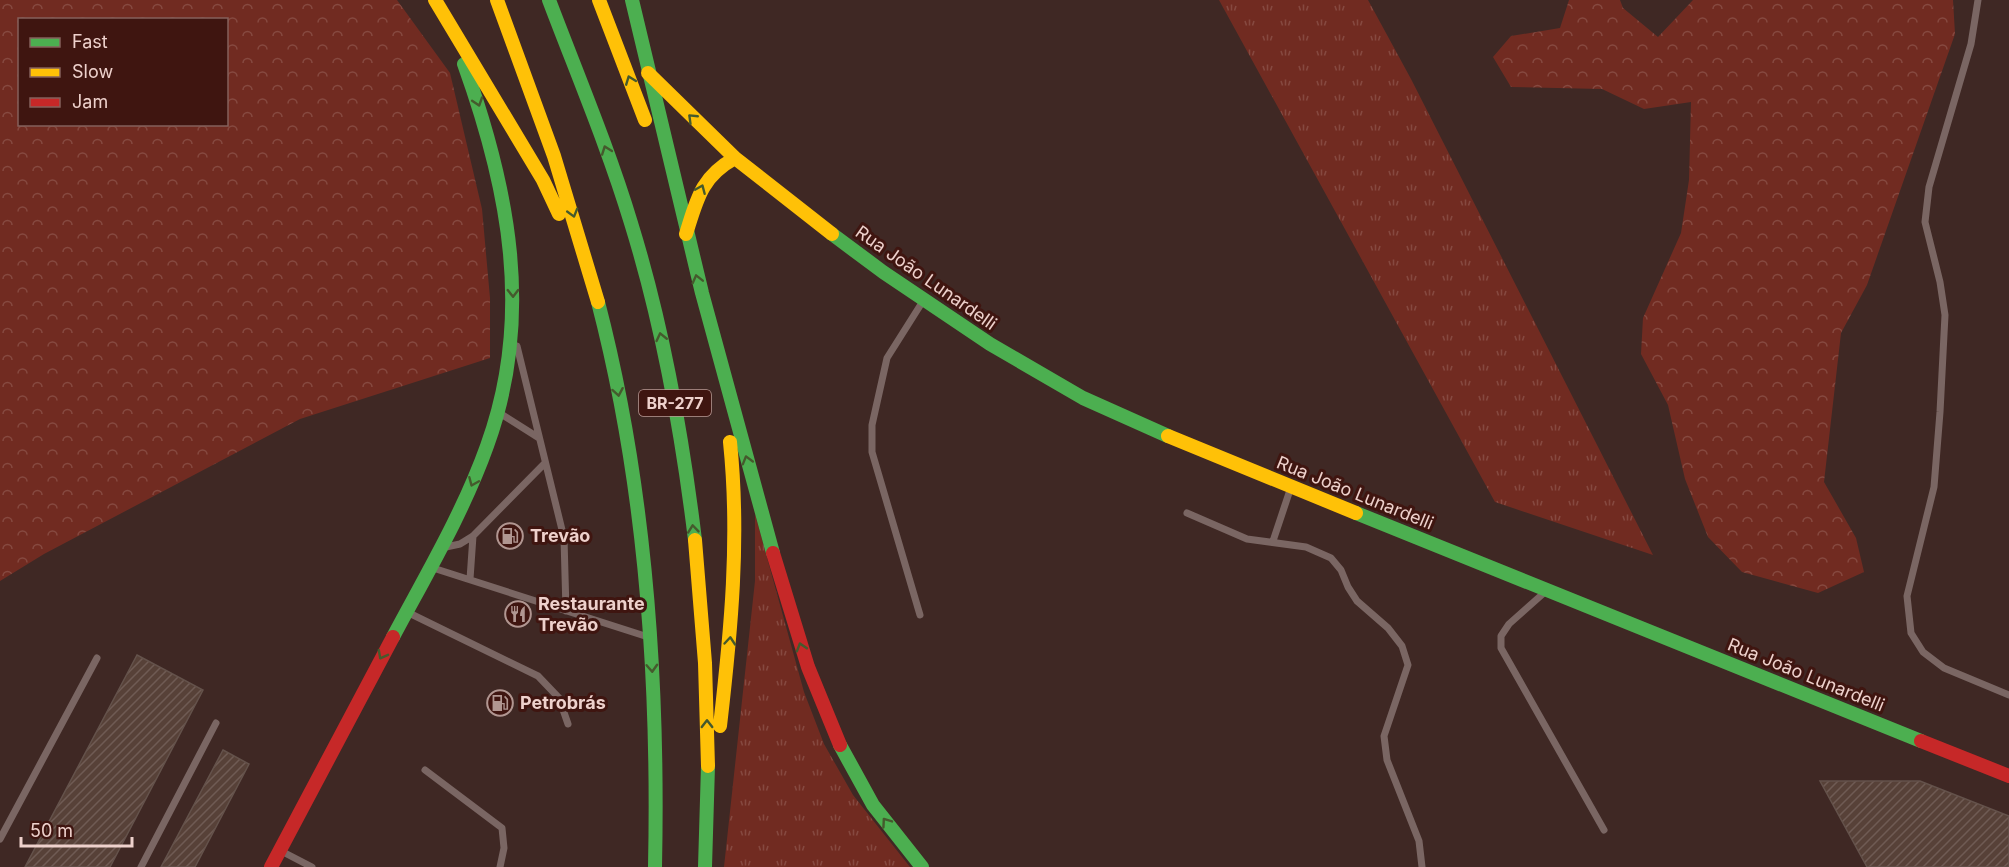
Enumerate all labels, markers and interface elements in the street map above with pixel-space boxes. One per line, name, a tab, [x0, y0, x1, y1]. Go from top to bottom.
legend	[18, 18, 228, 126]
text: Fast	[72, 31, 108, 52]
text: Slow	[72, 61, 113, 82]
one-way arrow	[625, 75, 637, 86]
text: Jam	[72, 91, 108, 112]
one-way arrow	[471, 96, 483, 107]
one-way arrow	[689, 114, 700, 125]
one-way arrow	[601, 145, 614, 156]
one-way arrow	[694, 184, 706, 195]
one-way arrow	[566, 207, 578, 218]
street label: Rua João Lunardelli	[852, 221, 1001, 334]
one-way arrow	[692, 274, 705, 284]
one-way arrow	[507, 289, 519, 298]
one-way arrow	[656, 332, 669, 342]
one-way arrow	[611, 386, 624, 396]
road number: BR-277	[639, 390, 711, 416]
street label: Rua João Lunardelli	[1274, 451, 1437, 534]
one-way arrow	[742, 455, 754, 466]
one-way arrow	[468, 476, 480, 487]
fuel station icon: Trevão	[495, 521, 525, 551]
place label: Trevão	[530, 525, 590, 546]
one-way arrow	[688, 525, 700, 534]
place label: Restaurante Trevão	[538, 593, 645, 635]
restaurant icon: Restaurante Trevão	[503, 599, 533, 629]
street label: Rua João Lunardelli	[1725, 633, 1888, 716]
one-way arrow	[723, 636, 736, 645]
one-way arrow	[796, 642, 808, 653]
one-way arrow	[378, 649, 389, 659]
one-way arrow	[645, 664, 658, 673]
fuel station icon: Petrobrás	[485, 688, 515, 718]
place label: Petrobrás	[520, 692, 606, 713]
one-way arrow	[701, 719, 713, 728]
scale bar	[21, 810, 132, 848]
one-way arrow	[882, 817, 893, 828]
text: 50 m	[30, 820, 73, 841]

